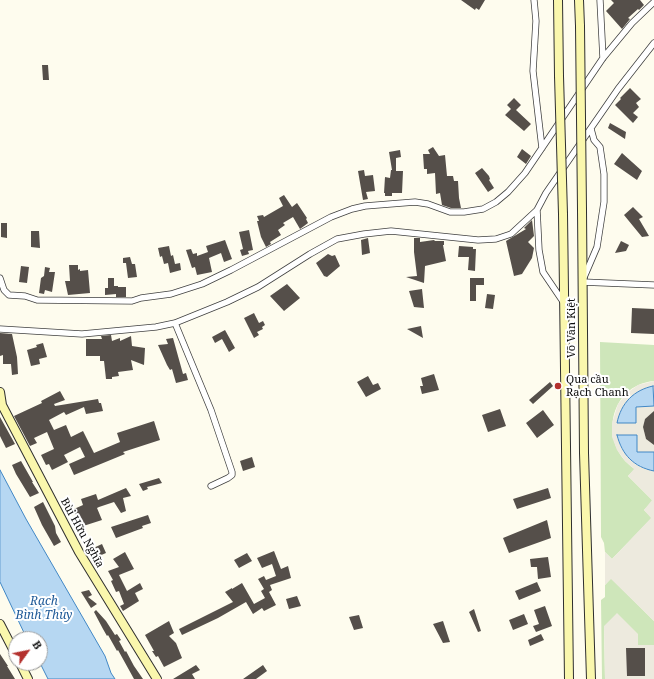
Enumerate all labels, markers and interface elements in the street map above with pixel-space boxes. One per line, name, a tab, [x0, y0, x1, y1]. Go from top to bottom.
street label: Võ Văn Kiệt	[565, 298, 579, 358]
place label: Qua cầu Rạch Chanh	[566, 373, 629, 399]
marker: Qua cầu Rạch Chanh	[553, 381, 563, 391]
street label: Bùi Hữu Nghĩa	[57, 496, 107, 570]
water label: Rạch Bình Thủy	[16, 595, 72, 623]
north arrow	[8, 631, 48, 671]
text: B	[29, 638, 46, 652]

